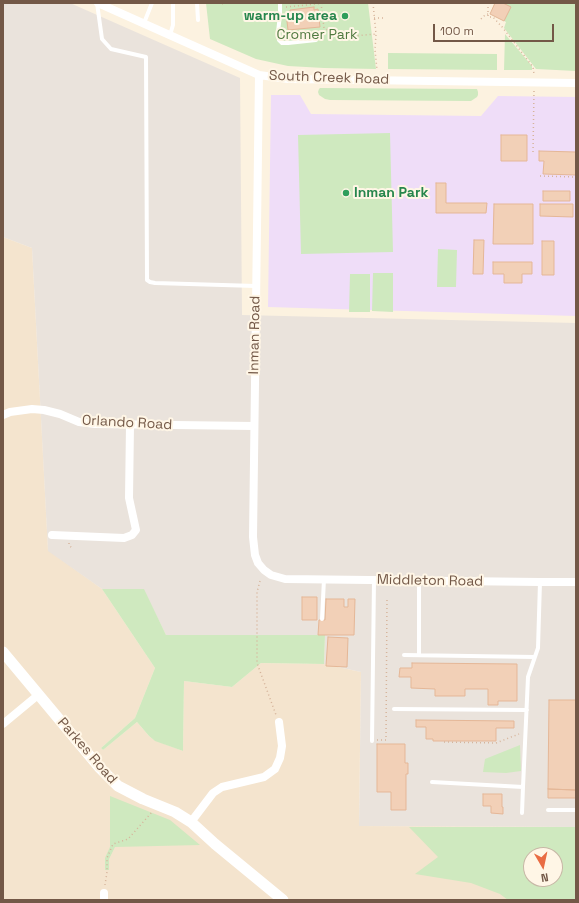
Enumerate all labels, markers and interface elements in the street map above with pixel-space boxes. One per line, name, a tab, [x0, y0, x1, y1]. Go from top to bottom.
place label: warm-up area	[244, 8, 337, 24]
marker: warm-up area	[340, 11, 350, 21]
scale bar	[435, 16, 556, 42]
text: 100 m	[440, 23, 474, 39]
park label: Cromer Park	[277, 27, 357, 43]
street label: South Creek Road	[268, 68, 390, 88]
place label: Inman Park	[354, 185, 428, 201]
marker: Inman Park	[341, 188, 351, 198]
street label: Inman Road	[246, 296, 264, 374]
street label: Orlando Road	[81, 412, 173, 434]
street label: Middleton Road	[377, 572, 483, 590]
street label: Parkes Road	[54, 714, 120, 788]
north arrow	[523, 847, 563, 887]
text: N	[540, 870, 549, 885]

